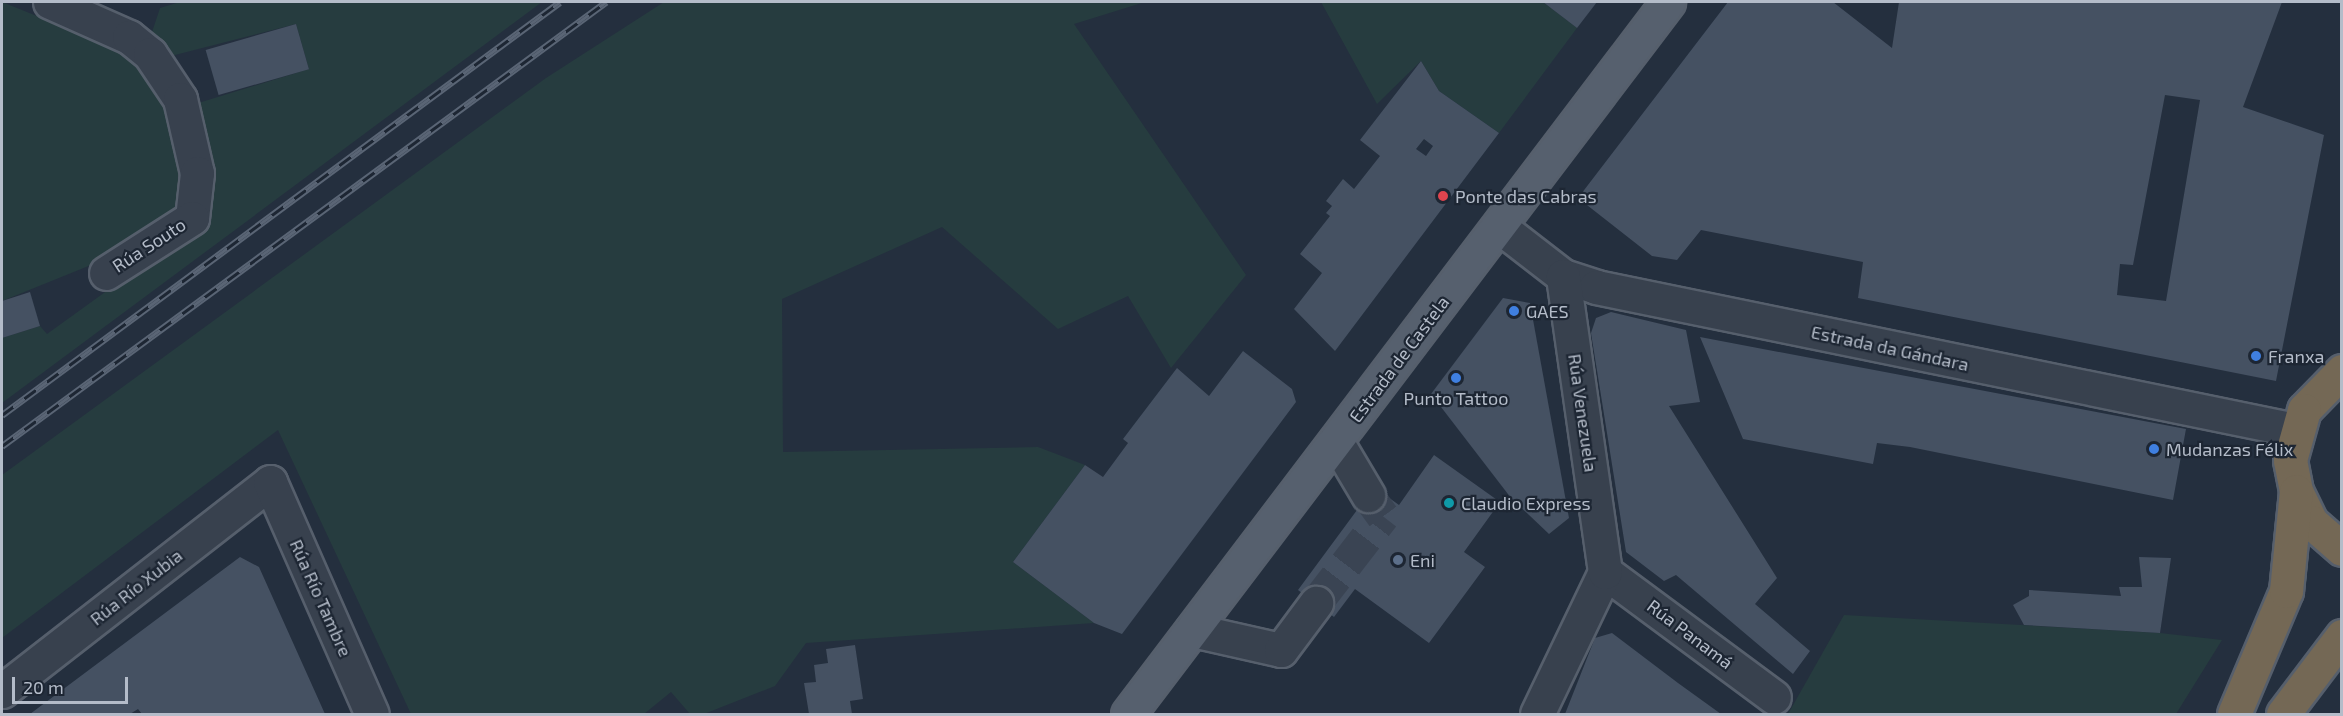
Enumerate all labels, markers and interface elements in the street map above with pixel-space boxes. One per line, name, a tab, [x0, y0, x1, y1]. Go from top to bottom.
place label: Ponte das Cabras	[1455, 185, 1597, 207]
marker: Ponte das Cabras	[1436, 189, 1450, 203]
street label: Rúa Souto	[108, 213, 190, 277]
street label: Estrada de Castela	[1345, 292, 1453, 426]
place label: GAES	[1526, 300, 1569, 322]
marker: GAES	[1507, 304, 1521, 318]
street label: Estrada da Gándara	[1809, 321, 1971, 375]
place label: Franxa	[2268, 345, 2324, 367]
marker: Franxa	[2249, 349, 2263, 363]
street label: Rúa Venezuela	[1564, 352, 1602, 474]
marker: Punto Tattoo	[1449, 371, 1463, 385]
place label: Punto Tattoo	[1403, 387, 1509, 409]
place label: Mudanzas Félix	[2166, 438, 2293, 460]
marker: Mudanzas Félix	[2147, 442, 2161, 456]
place label: Claudio Express	[1461, 492, 1591, 514]
marker: Claudio Express	[1442, 496, 1456, 510]
street label: Rúa Río Tambre	[285, 536, 357, 660]
street label: Rúa Río Xubia	[86, 544, 186, 630]
place label: Eni	[1410, 549, 1435, 571]
marker: Eni	[1391, 553, 1405, 567]
street label: Rúa Panamá	[1643, 595, 1737, 673]
scale bar	[15, 665, 130, 703]
text: 20 m	[23, 676, 64, 698]

